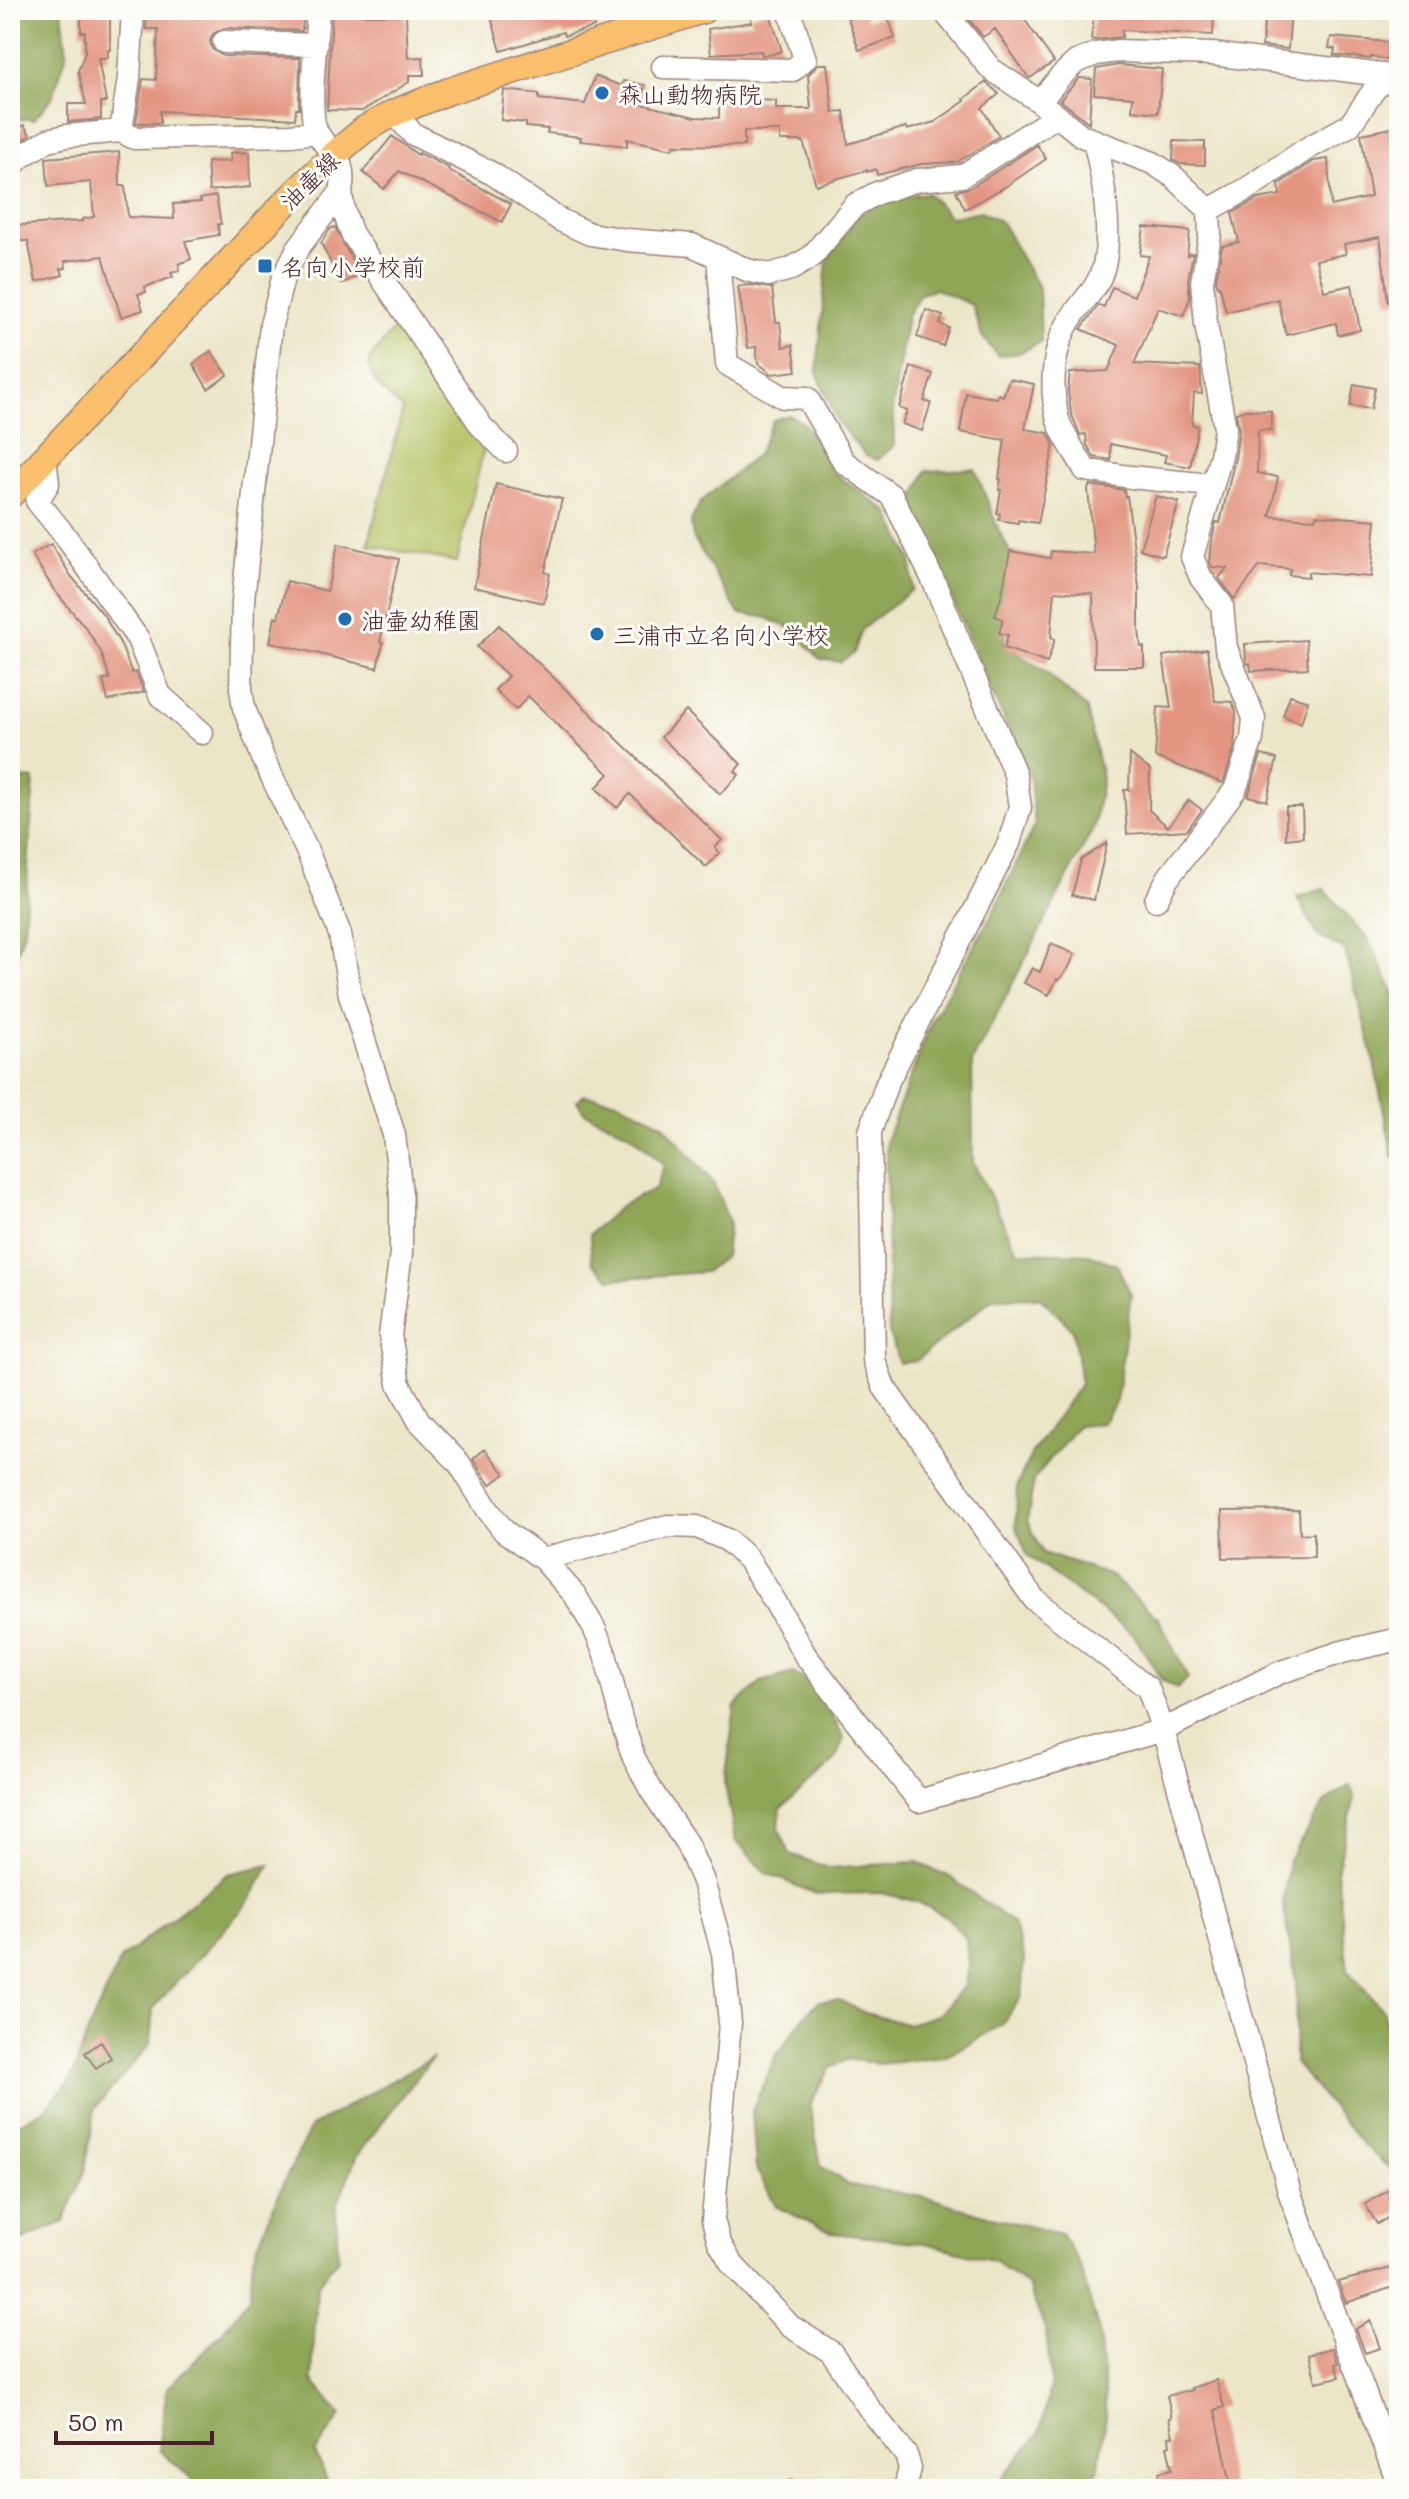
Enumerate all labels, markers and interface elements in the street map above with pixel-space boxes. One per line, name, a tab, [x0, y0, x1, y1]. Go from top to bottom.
place label: 森山動物病院	[618, 78, 762, 109]
marker: 森山動物病院	[593, 84, 611, 102]
street label: 油壷線	[272, 144, 346, 216]
place label: 名向小学校前	[281, 251, 425, 282]
marker: 名向小学校前	[256, 257, 274, 275]
place label: 油壷幼稚園	[361, 604, 481, 635]
marker: 油壷幼稚園	[336, 610, 354, 628]
place label: 三浦市立名向小学校	[613, 619, 829, 650]
marker: 三浦市立名向小学校	[588, 625, 606, 643]
scale bar	[56, 2395, 212, 2445]
text: 50 m	[68, 2406, 124, 2437]

